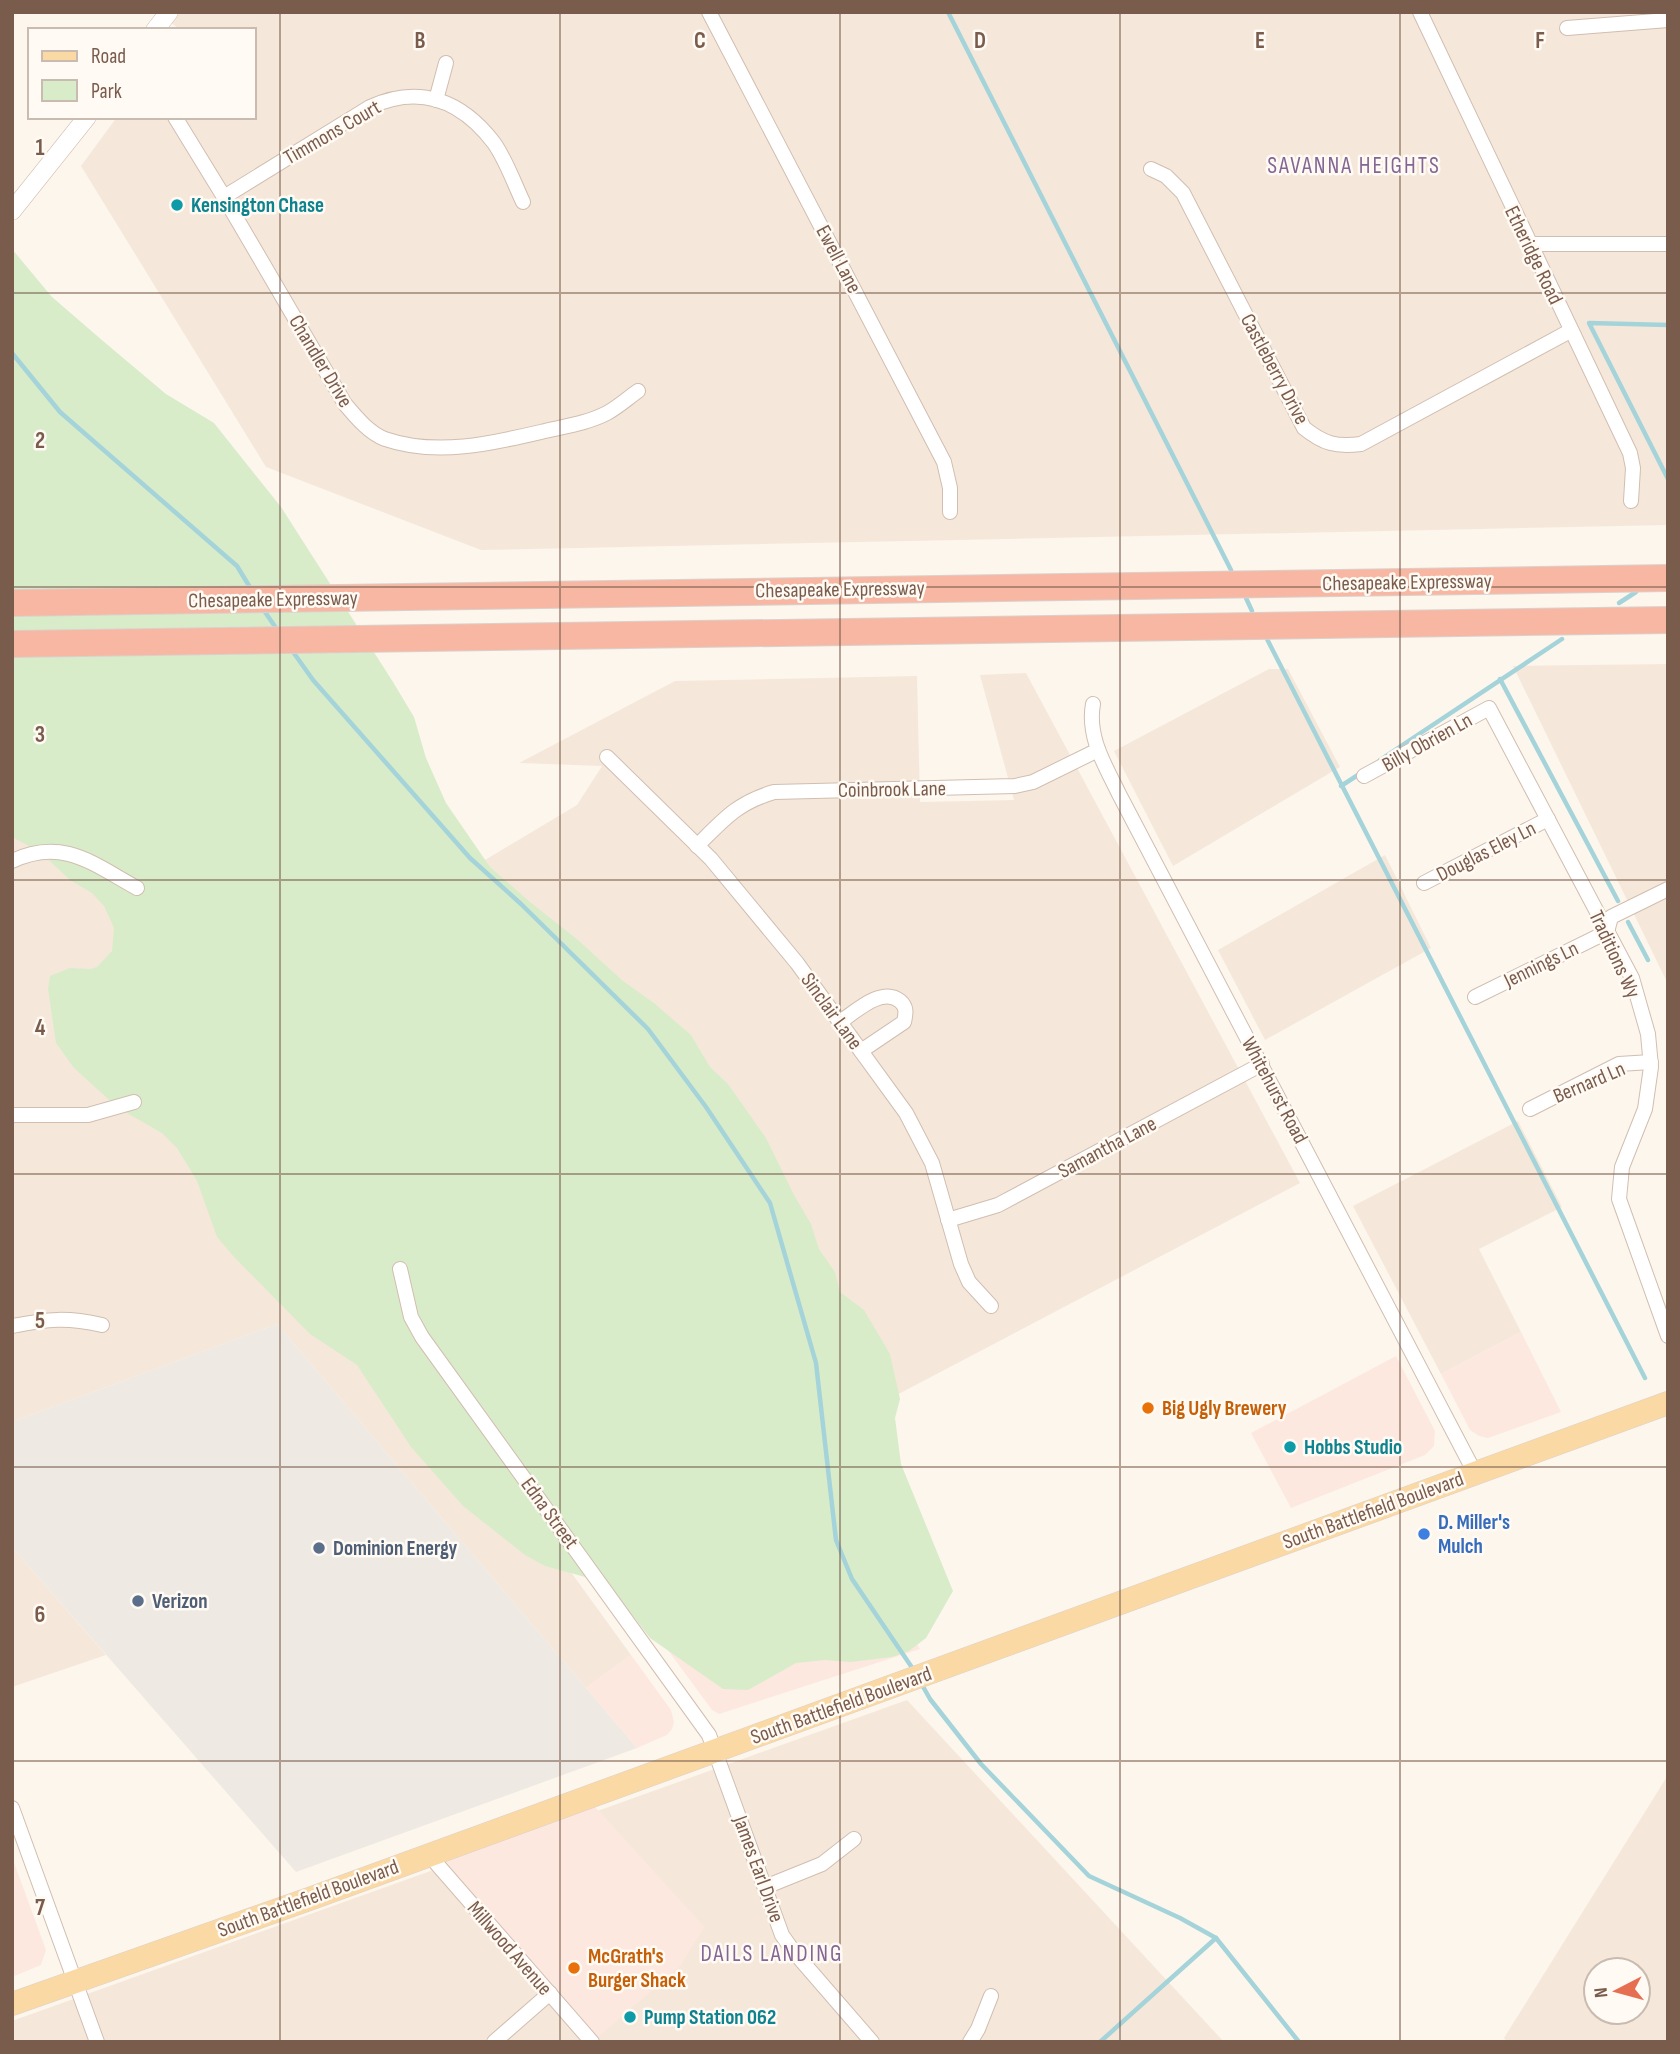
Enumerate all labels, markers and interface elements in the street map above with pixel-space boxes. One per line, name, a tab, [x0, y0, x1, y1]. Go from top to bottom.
text: B	[415, 27, 426, 55]
text: C	[694, 27, 706, 55]
text: D	[974, 27, 986, 55]
text: E	[1255, 27, 1265, 55]
text: F	[1535, 27, 1545, 55]
legend	[28, 28, 256, 119]
text: Road	[91, 44, 126, 69]
text: Park	[91, 79, 122, 104]
street label: Timmons Court	[279, 95, 385, 170]
text: 1	[35, 134, 45, 162]
district label: SAVANNA HEIGHTS	[1267, 152, 1441, 180]
place label: Kensington Chase	[191, 193, 324, 218]
marker: Kensington Chase	[169, 197, 185, 213]
street label: Etheridge Road	[1499, 202, 1568, 308]
street label: Ewell Lane	[810, 221, 867, 297]
street label: Castleberry Drive	[1235, 310, 1314, 429]
street label: Chandler Drive	[283, 311, 358, 412]
text: 2	[35, 427, 45, 455]
street label: Chesapeake Expressway	[1322, 569, 1492, 596]
street label: Chesapeake Expressway	[755, 576, 925, 603]
street label: Chesapeake Expressway	[188, 586, 358, 613]
street label: Billy Obrien Ln	[1378, 707, 1477, 777]
text: 3	[35, 721, 45, 749]
street label: Coinbrook Lane	[838, 776, 946, 803]
street label: Douglas Eley Ln	[1432, 816, 1540, 887]
street label: Traditions Wy	[1583, 906, 1646, 1002]
street label: Jennings Ln	[1499, 936, 1582, 994]
street label: Sinclair Lane	[795, 968, 868, 1055]
text: 4	[35, 1014, 46, 1042]
street label: Whitehurst Road	[1236, 1033, 1313, 1148]
street label: Bernard Ln	[1550, 1056, 1629, 1109]
street label: Samantha Lane	[1054, 1111, 1161, 1184]
text: 5	[35, 1307, 45, 1335]
place label: Big Ugly Brewery	[1162, 1396, 1287, 1421]
marker: Big Ugly Brewery	[1140, 1400, 1156, 1416]
place label: Hobbs Studio	[1304, 1435, 1402, 1460]
marker: Hobbs Studio	[1282, 1439, 1298, 1455]
street label: South Battlefield Boulevard	[1279, 1466, 1467, 1555]
street label: Edna Street	[515, 1473, 584, 1554]
place label: D. Miller's Mulch	[1438, 1510, 1510, 1559]
marker: D. Miller's Mulch	[1416, 1526, 1432, 1542]
place label: Dominion Energy	[333, 1536, 458, 1561]
marker: Dominion Energy	[311, 1540, 327, 1556]
place label: Verizon	[152, 1589, 208, 1614]
marker: Verizon	[130, 1593, 146, 1609]
text: 6	[35, 1601, 45, 1629]
street label: South Battlefield Boulevard	[747, 1661, 935, 1750]
street label: James Earl Drive	[727, 1812, 789, 1926]
street label: South Battlefield Boulevard	[214, 1854, 402, 1943]
text: 7	[35, 1894, 45, 1922]
street label: Millwood Avenue	[462, 1896, 557, 2001]
district label: DAILS LANDING	[701, 1940, 843, 1968]
place label: McGrath's Burger Shack	[588, 1944, 686, 1993]
north arrow	[1582, 1956, 1652, 2026]
marker: McGrath's Burger Shack	[566, 1960, 582, 1976]
text: N	[1590, 1986, 1614, 1999]
place label: Pump Station 062	[644, 2005, 776, 2030]
marker: Pump Station 062	[622, 2009, 638, 2025]

